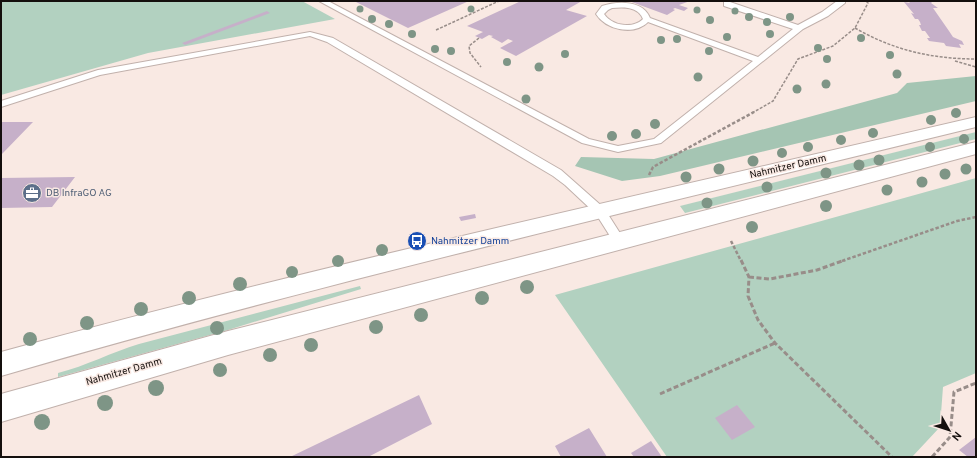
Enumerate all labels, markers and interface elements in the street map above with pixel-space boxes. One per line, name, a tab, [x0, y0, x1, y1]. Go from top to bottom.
street label: Nahmitzer Damm	[748, 152, 828, 182]
office icon: DB InfraGO AG	[21, 182, 43, 204]
place label: DB InfraGO AG	[46, 187, 112, 200]
bus stop icon: Nahmitzer Damm	[406, 230, 428, 252]
place label: Nahmitzer Damm	[431, 235, 509, 248]
street label: Nahmitzer Damm	[85, 355, 163, 389]
north arrow	[929, 410, 969, 450]
text: N	[948, 428, 964, 443]

